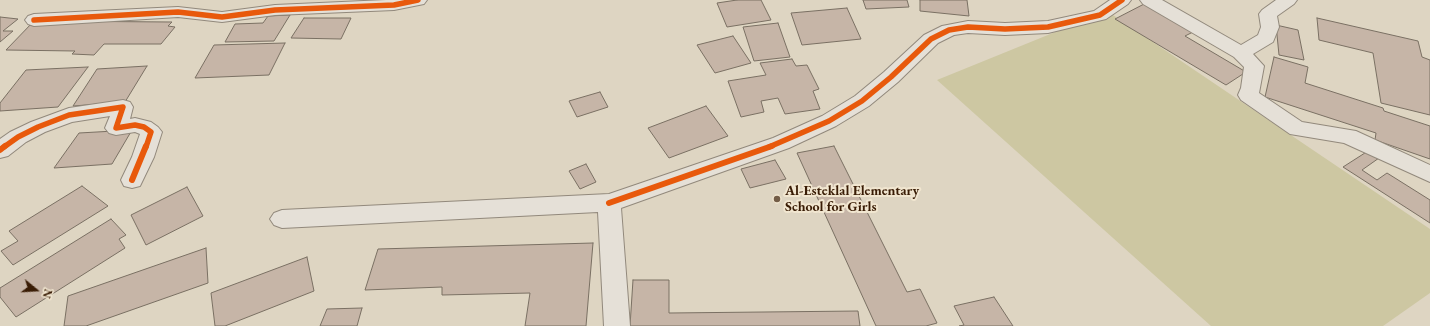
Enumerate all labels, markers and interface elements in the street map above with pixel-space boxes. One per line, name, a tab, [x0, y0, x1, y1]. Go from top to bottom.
place label: Al-Esteklal Elementary School for Girls	[785, 183, 919, 216]
marker: Al-Esteklal Elementary School for Girls	[772, 194, 782, 204]
north arrow	[16, 270, 56, 310]
text: N	[39, 287, 55, 300]

